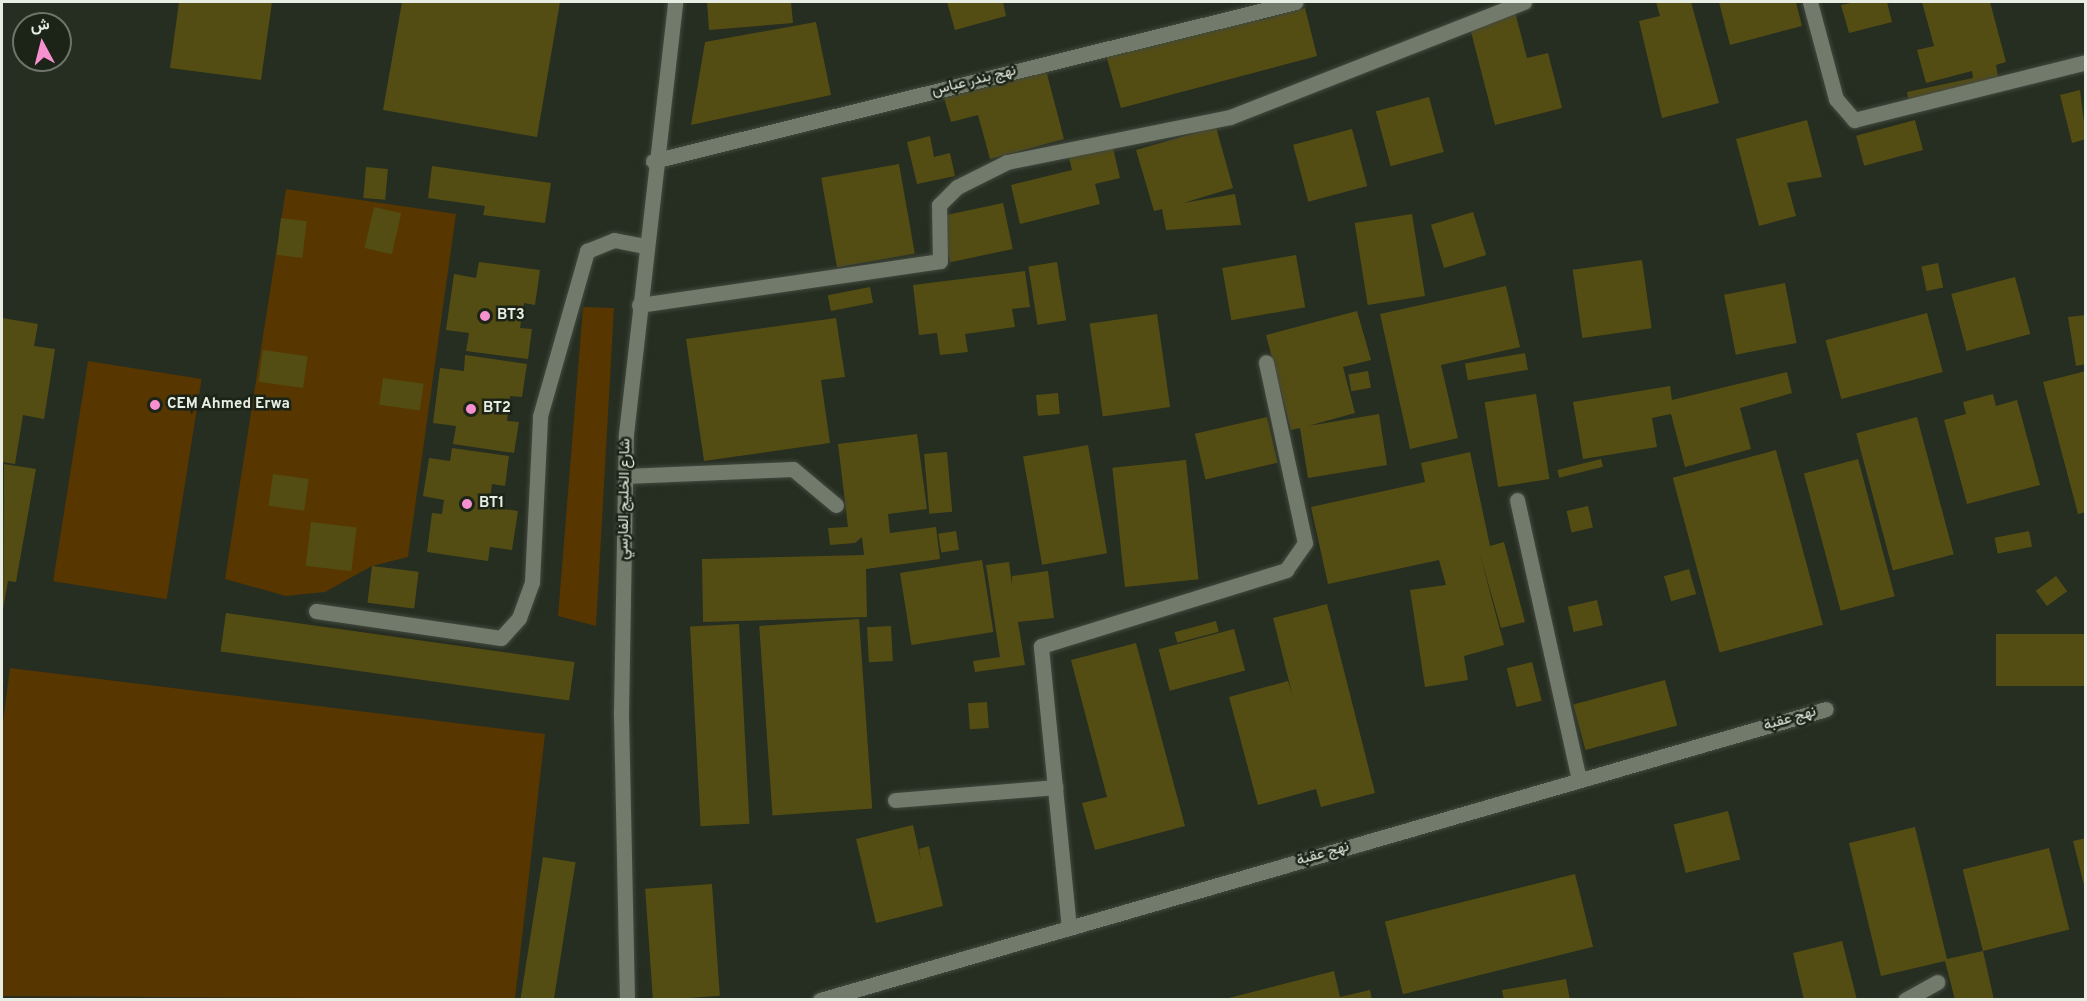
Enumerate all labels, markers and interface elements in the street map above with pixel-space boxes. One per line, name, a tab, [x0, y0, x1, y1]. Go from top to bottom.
north arrow	[12, 12, 72, 72]
text: ش	[29, 15, 51, 37]
street label: نهج بندر عباس	[930, 62, 1018, 100]
place label: BT3	[497, 307, 525, 325]
marker: BT3	[478, 309, 492, 323]
place label: CEM Ahmed Erwa	[167, 396, 291, 414]
marker: CEM Ahmed Erwa	[148, 398, 162, 412]
place label: BT2	[483, 400, 511, 418]
marker: BT2	[464, 402, 478, 416]
street label: شارع الخليج الفارسي	[615, 438, 635, 560]
place label: BT1	[479, 495, 504, 513]
marker: BT1	[460, 497, 474, 511]
street label: نهج عقبة	[1762, 703, 1818, 735]
street label: نهج عقبة	[1295, 838, 1351, 870]

